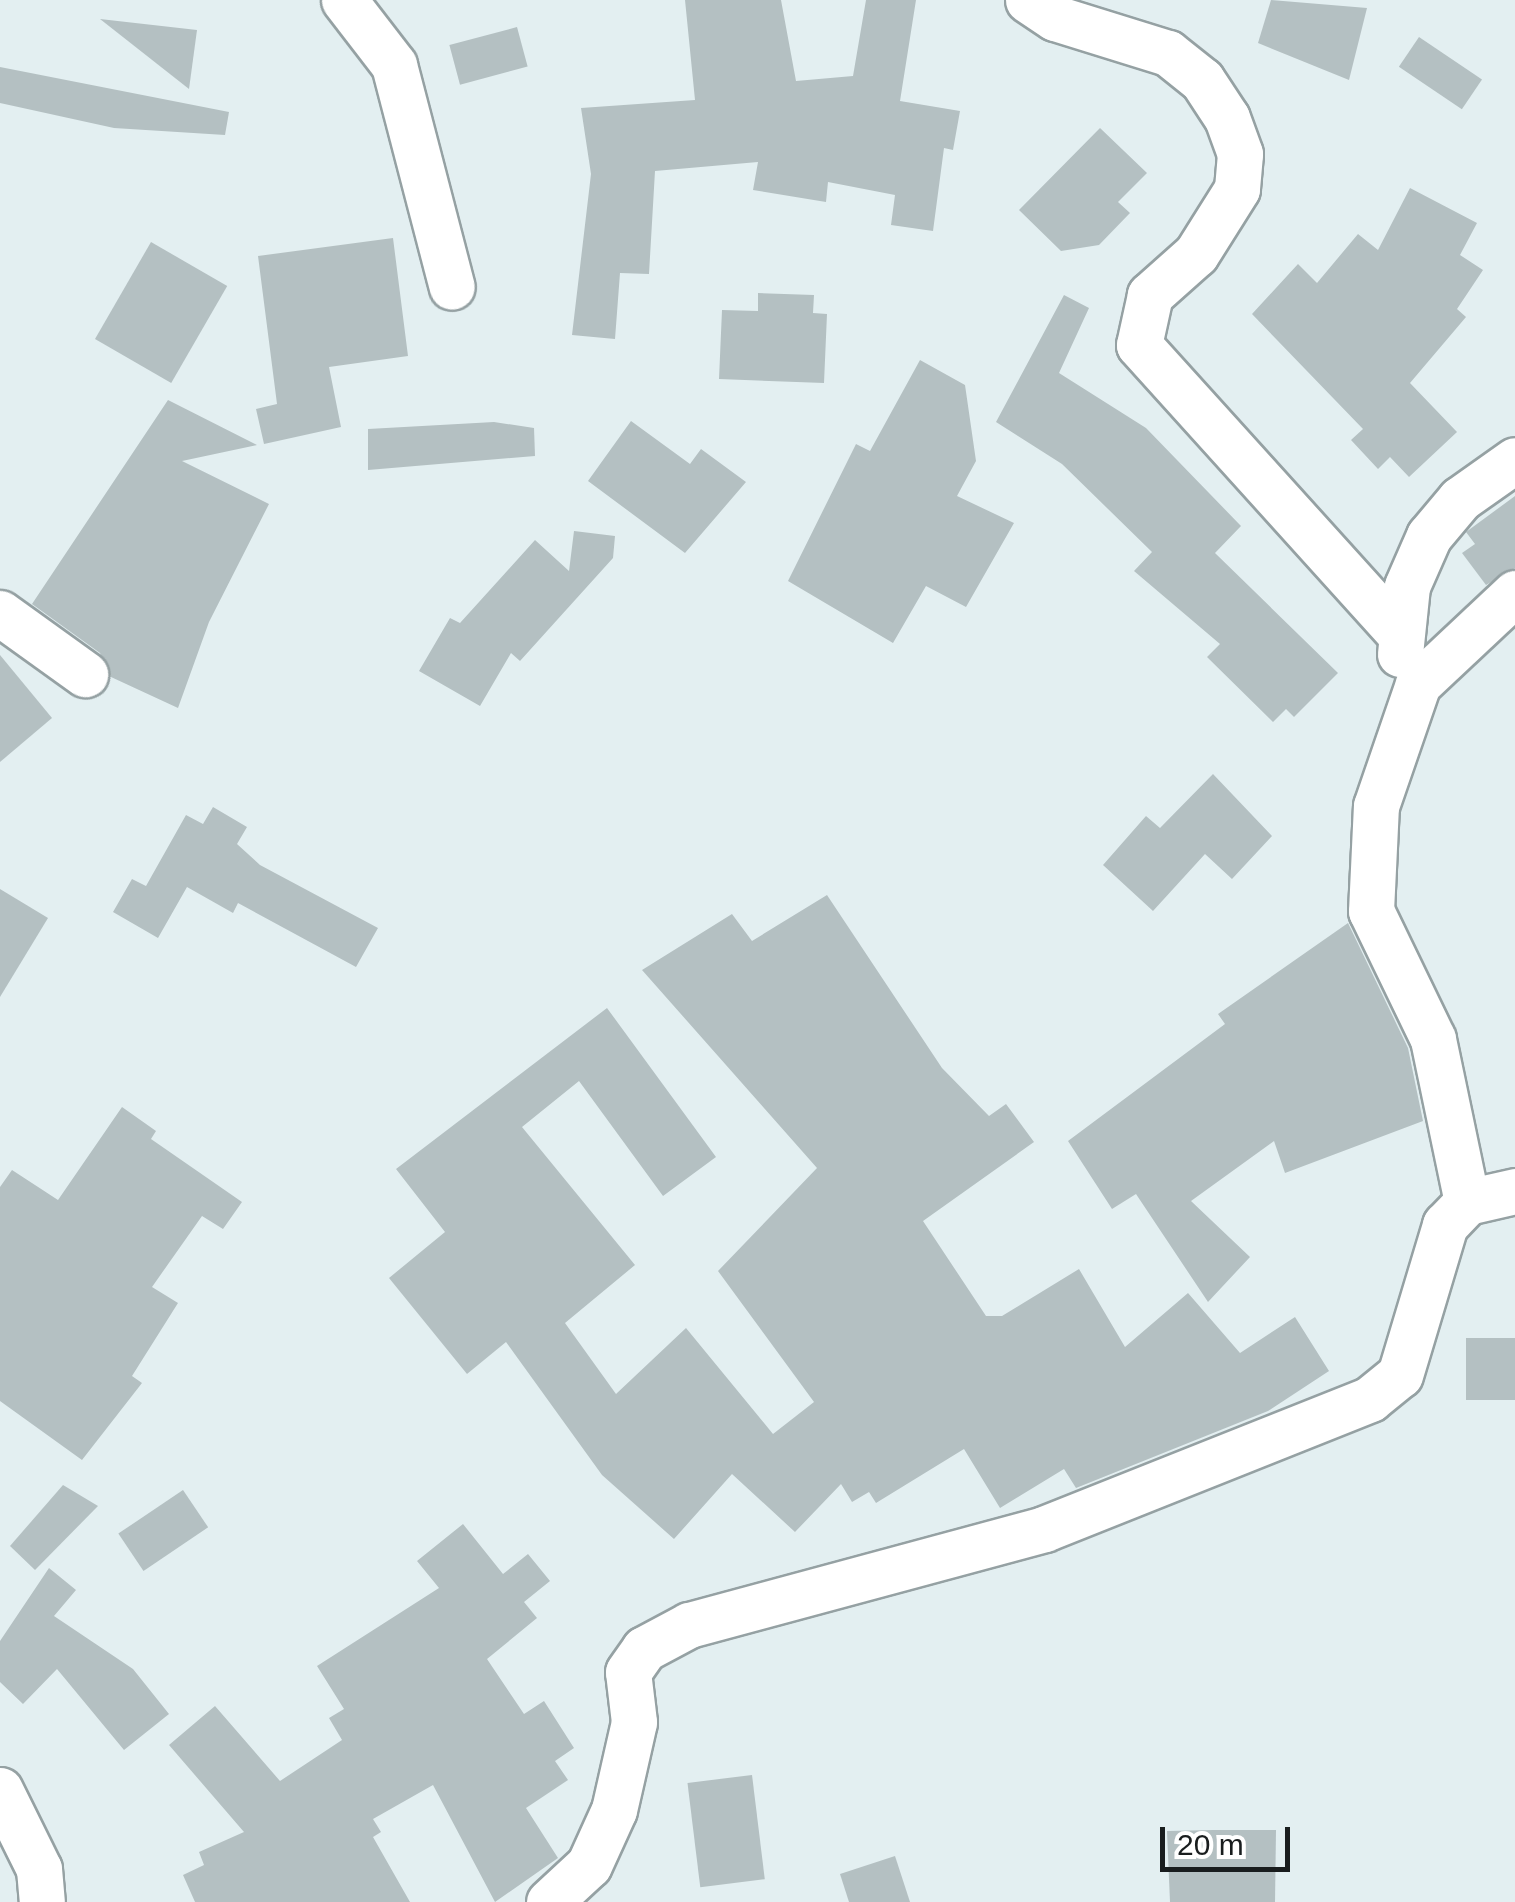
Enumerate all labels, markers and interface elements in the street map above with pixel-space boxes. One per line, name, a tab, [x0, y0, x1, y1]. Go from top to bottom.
scale bar	[1165, 1807, 1295, 1869]
text: 20 m	[1177, 1828, 1244, 1861]

